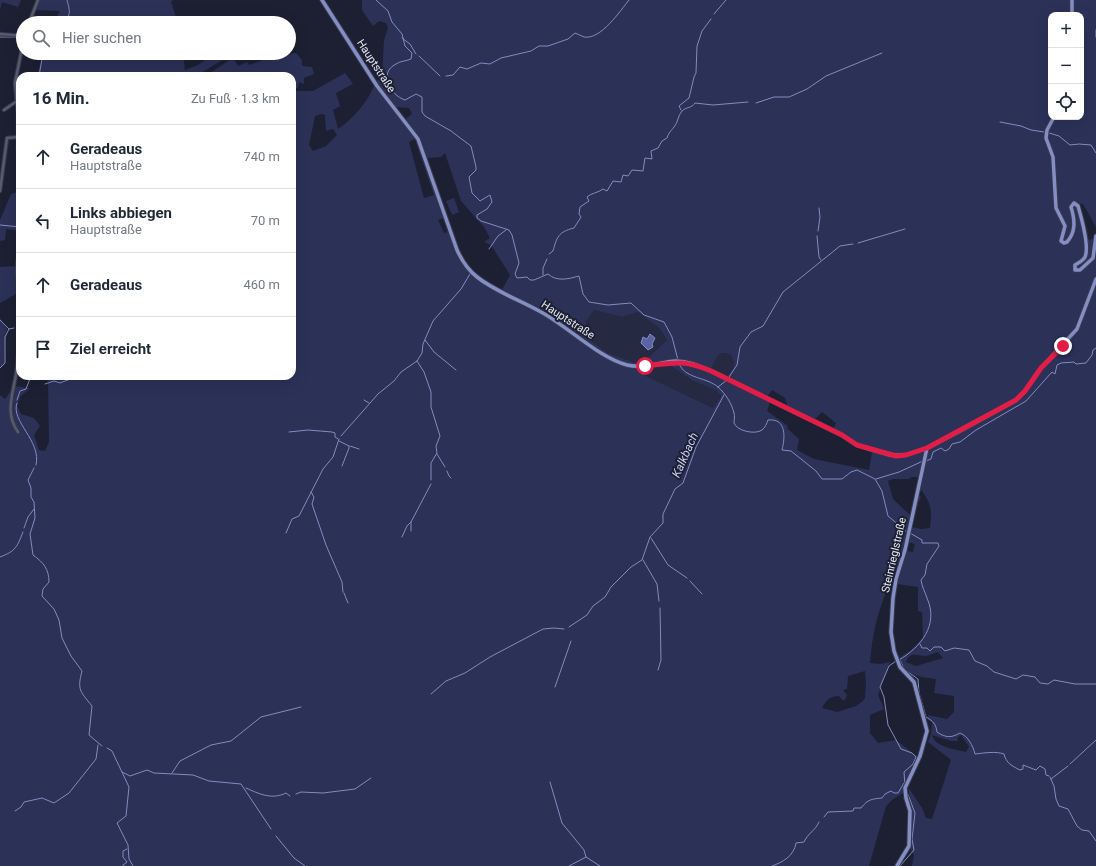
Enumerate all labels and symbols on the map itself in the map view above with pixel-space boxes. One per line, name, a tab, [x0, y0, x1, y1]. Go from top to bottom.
street label: Hauptstraße	[354, 37, 398, 95]
street label: Hauptstraße	[539, 298, 597, 342]
route end	[1054, 337, 1072, 355]
route start	[636, 357, 654, 375]
water label: Kalkbach	[669, 430, 701, 480]
street label: Steinrieglstraße	[879, 516, 909, 594]

